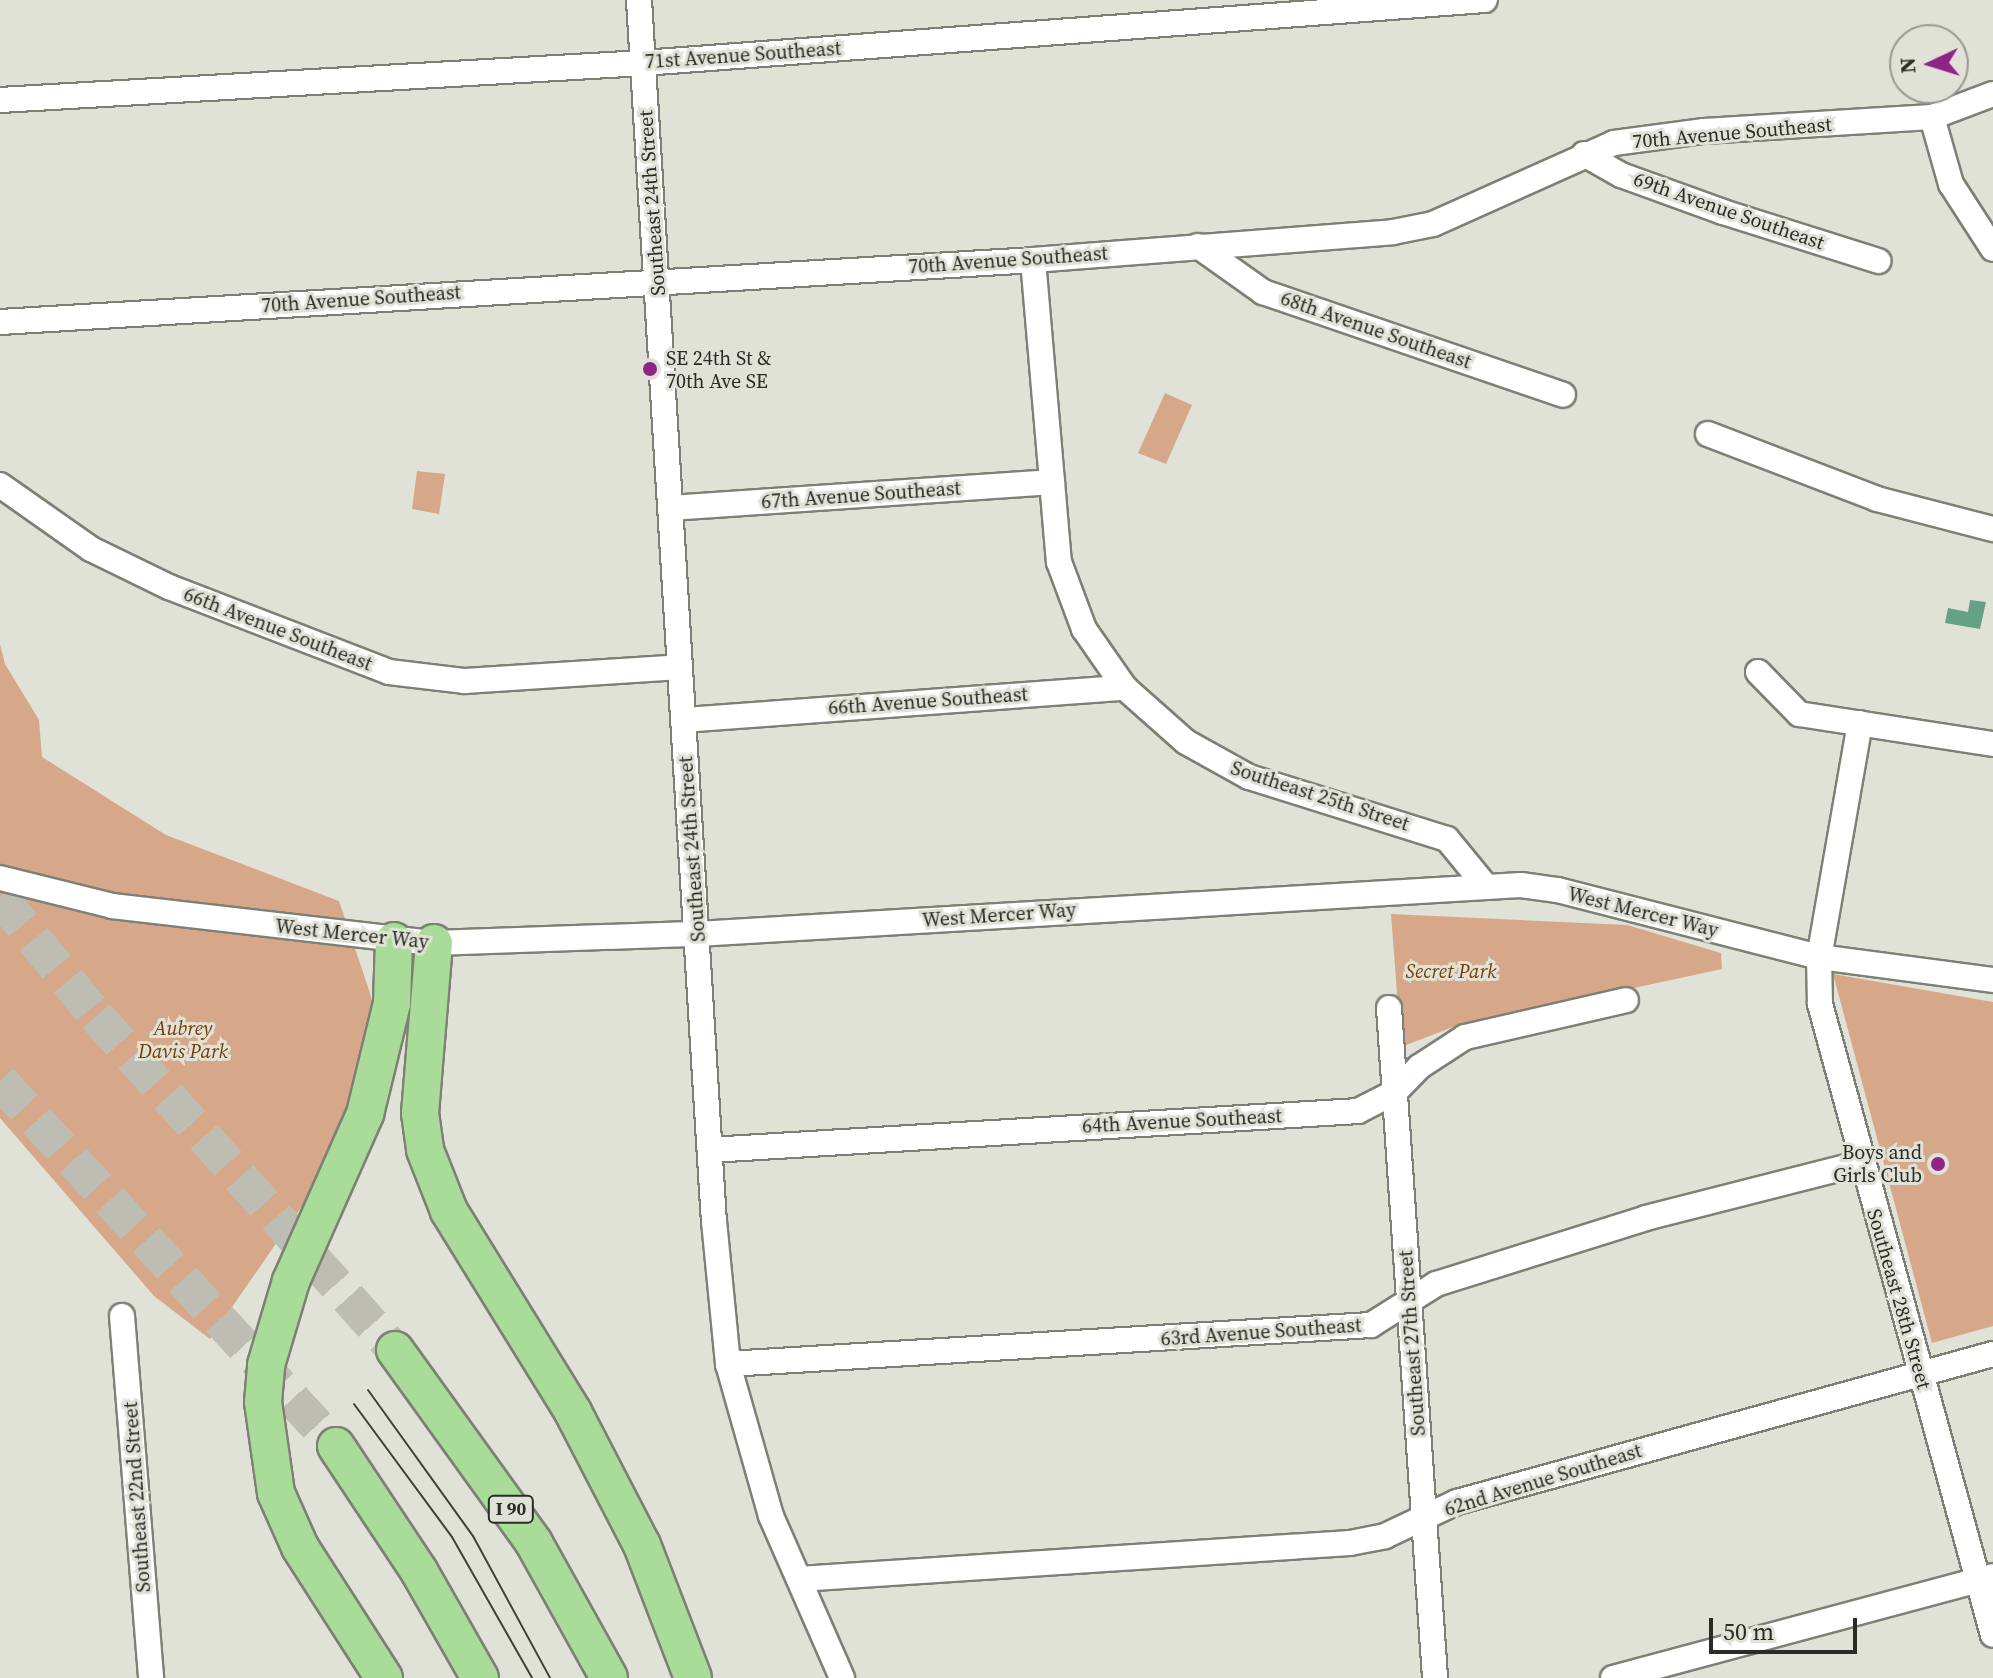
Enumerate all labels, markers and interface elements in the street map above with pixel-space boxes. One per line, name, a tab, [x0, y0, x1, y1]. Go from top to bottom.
north arrow	[1889, 24, 1969, 104]
street label: 71st Avenue Southeast	[644, 36, 842, 74]
text: N	[1892, 56, 1923, 75]
street label: Southeast 24th Street	[634, 109, 670, 297]
street label: 70th Avenue Southeast	[1631, 112, 1833, 154]
street label: 69th Avenue Southeast	[1631, 167, 1827, 255]
street label: 70th Avenue Southeast	[907, 241, 1109, 279]
street label: 70th Avenue Southeast	[260, 280, 462, 318]
street label: 68th Avenue Southeast	[1278, 286, 1474, 374]
place label: SE 24th St & 70th Ave SE	[666, 346, 772, 393]
marker: SE 24th St & 70th Ave SE	[641, 360, 659, 378]
street label: 67th Avenue Southeast	[760, 476, 962, 514]
street label: 66th Avenue Southeast	[180, 582, 376, 676]
street label: 66th Avenue Southeast	[827, 682, 1029, 720]
street label: Southeast 24th Street	[674, 755, 710, 943]
street label: Southeast 25th Street	[1228, 756, 1412, 836]
street label: West Mercer Way	[1565, 882, 1721, 942]
street label: West Mercer Way	[921, 898, 1077, 932]
street label: West Mercer Way	[274, 914, 430, 954]
park label: Secret Park	[1405, 959, 1497, 983]
park label: Aubrey Davis Park	[138, 1017, 228, 1064]
street label: 64th Avenue Southeast	[1081, 1104, 1283, 1138]
place label: Boys and Girls Club	[1833, 1140, 1922, 1187]
marker: Boys and Girls Club	[1929, 1155, 1947, 1173]
street label: Southeast 28th Street	[1862, 1206, 1936, 1392]
street label: Southeast 27th Street	[1394, 1249, 1430, 1437]
street label: 63rd Avenue Southeast	[1160, 1313, 1362, 1351]
street label: Southeast 22nd Street	[118, 1401, 156, 1593]
street label: 62nd Avenue Southeast	[1441, 1439, 1645, 1521]
road number: I 90	[487, 1495, 535, 1523]
scale bar	[1713, 1602, 1861, 1652]
text: 50 m	[1723, 1615, 1774, 1648]

